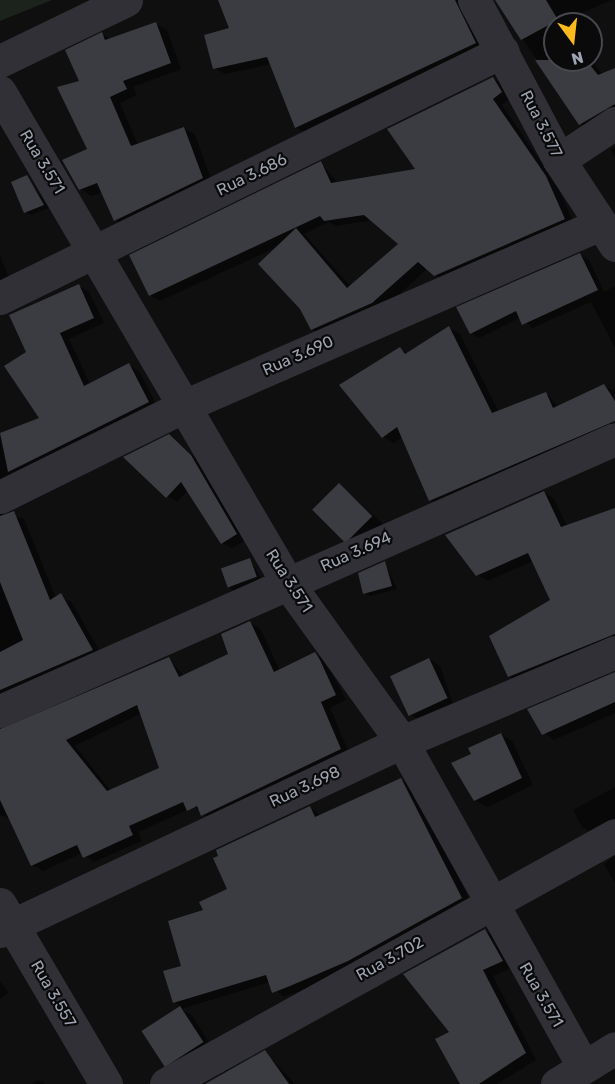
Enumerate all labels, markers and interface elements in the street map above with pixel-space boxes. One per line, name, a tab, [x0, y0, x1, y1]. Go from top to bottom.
north arrow	[543, 12, 603, 72]
text: N	[569, 47, 585, 69]
street label: Rua 3.577	[516, 87, 566, 161]
street label: Rua 3.571	[15, 127, 69, 197]
street label: Rua 3.686	[214, 150, 290, 200]
street label: Rua 3.690	[260, 332, 336, 380]
street label: Rua 3.694	[318, 528, 394, 576]
street label: Rua 3.571	[262, 546, 316, 616]
street label: Rua 3.698	[267, 762, 343, 812]
street label: Rua 3.702	[353, 933, 427, 985]
street label: Rua 3.557	[26, 957, 80, 1031]
street label: Rua 3.571	[515, 959, 567, 1031]

